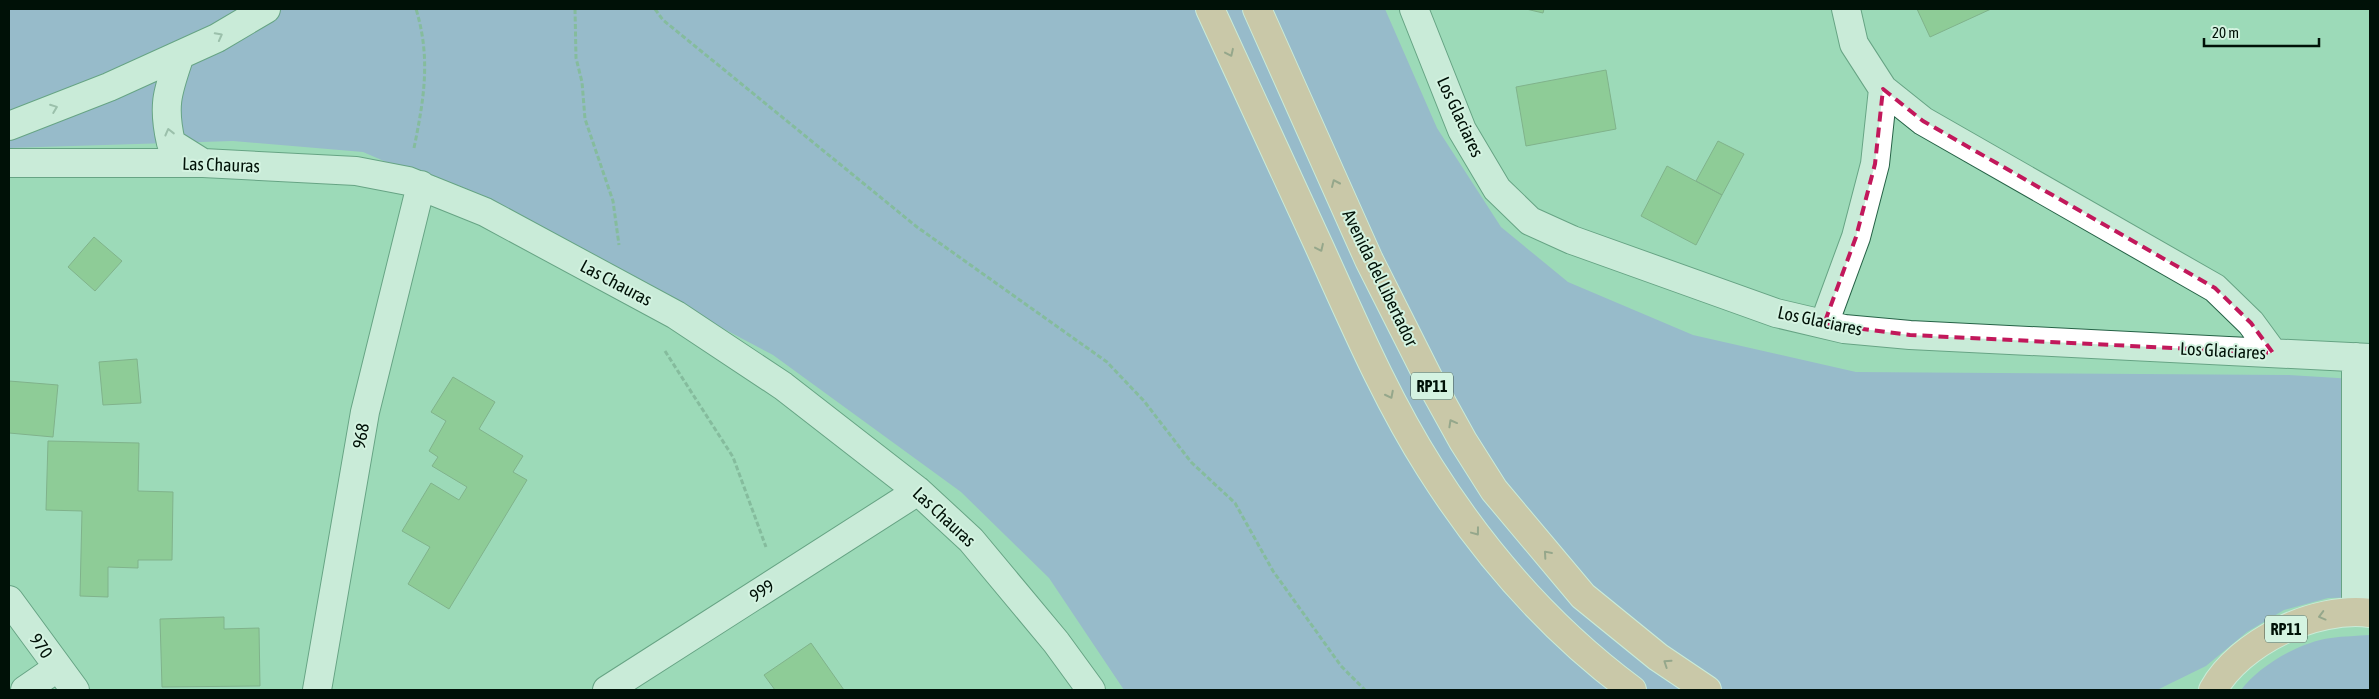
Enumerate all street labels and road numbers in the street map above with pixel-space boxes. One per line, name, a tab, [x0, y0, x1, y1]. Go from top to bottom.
street label: Los Glaciares	[1433, 73, 1488, 160]
street label: Las Chauras	[182, 153, 260, 176]
street label: Avenida del Libertador	[1338, 206, 1423, 350]
street label: Las Chauras	[577, 255, 655, 310]
street label: Los Glaciares	[1776, 301, 1864, 340]
street label: Los Glaciares	[2180, 338, 2266, 363]
road number: RP11	[1411, 372, 1453, 400]
street label: 968	[348, 422, 373, 450]
street label: Las Chauras	[909, 482, 980, 551]
street label: 999	[745, 575, 778, 606]
road number: RP11	[2265, 616, 2307, 642]
street label: 970	[26, 629, 57, 662]

